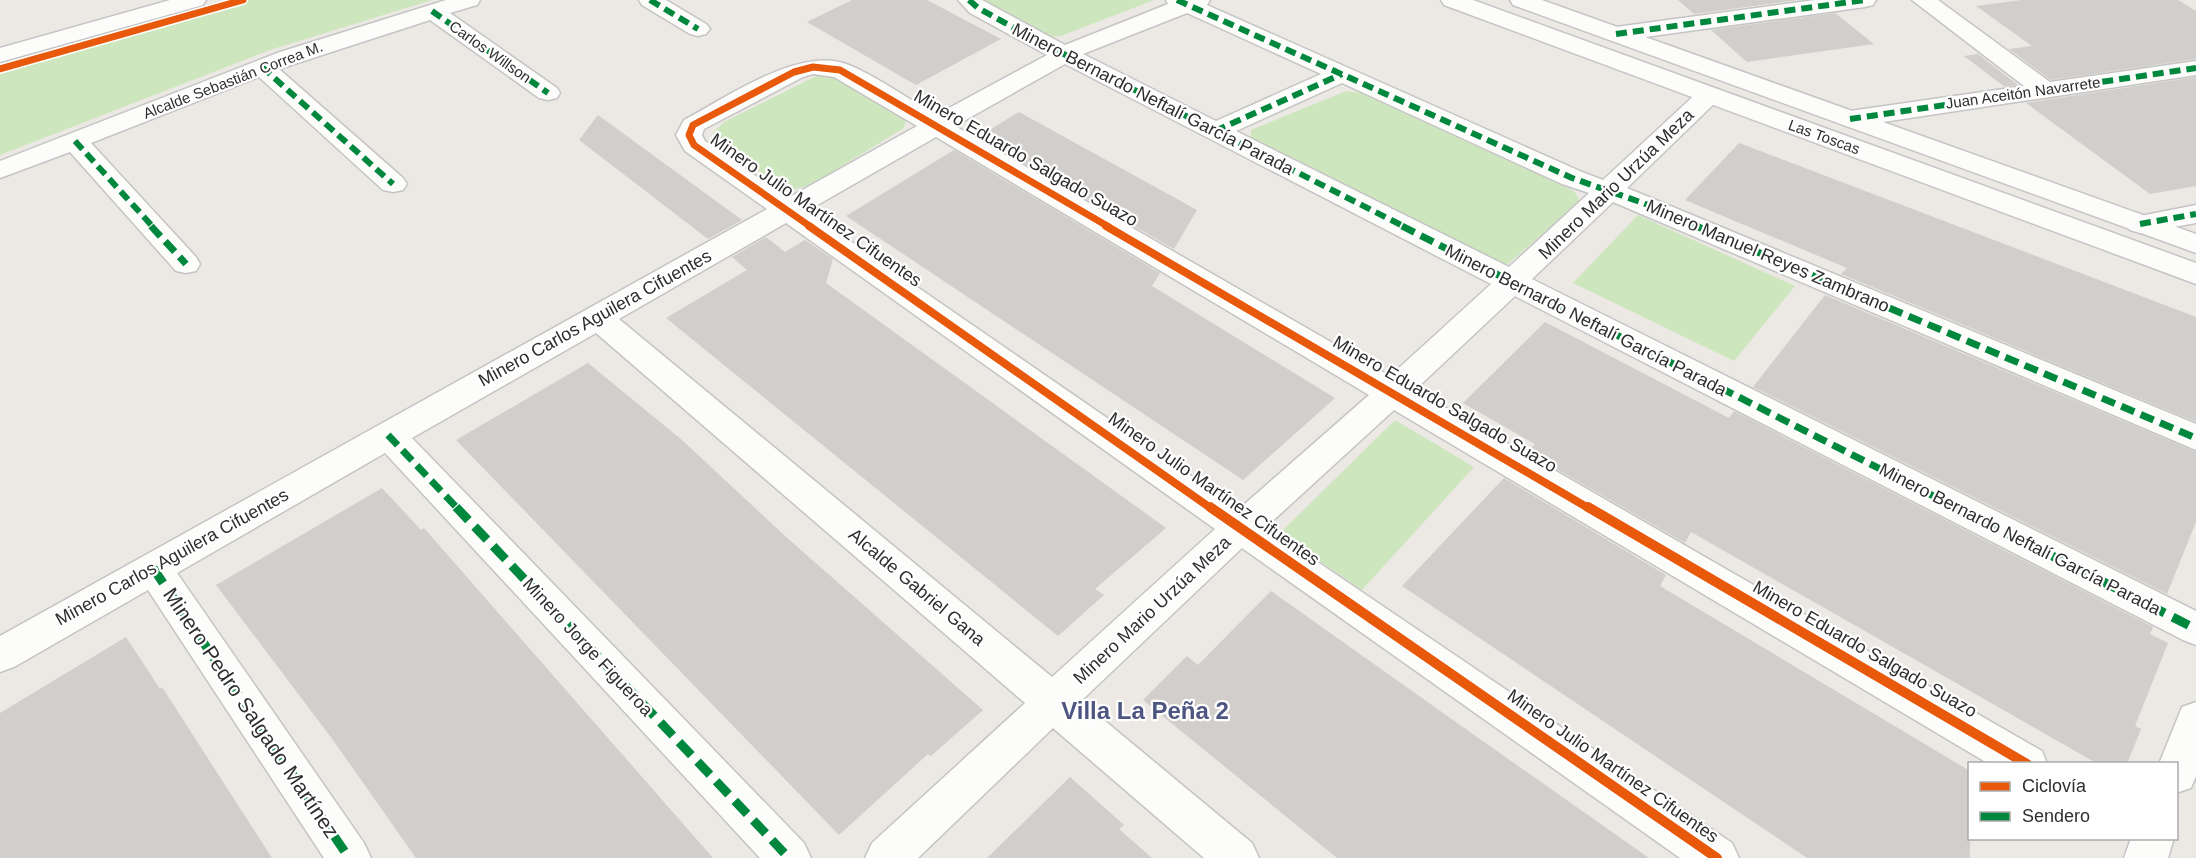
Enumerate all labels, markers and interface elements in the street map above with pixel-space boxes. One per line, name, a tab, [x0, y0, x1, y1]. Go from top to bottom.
street label: Carlos Willson	[446, 17, 534, 86]
street label: Minero Bernardo Neftalí García Parada	[1009, 19, 1298, 179]
street label: Alcalde Sebastián Correa M.	[141, 37, 325, 122]
street label: Juan Aceitón Navarrete	[1945, 73, 2101, 112]
street label: Minero Eduardo Salgado Suazo	[911, 86, 1141, 230]
street label: Minero Mario Urzúa Meza	[1535, 104, 1698, 263]
street label: Las Toscas	[1786, 116, 1862, 157]
street label: Minero Julio Martínez Cifuentes	[707, 129, 925, 291]
street label: Minero Manuel Reyes Zambrano	[1643, 196, 1893, 316]
street label: Minero Bernardo Neftalí García Parada	[1442, 240, 1731, 400]
street label: Minero Carlos Aguilera Cifuentes	[475, 245, 715, 391]
street label: Minero Eduardo Salgado Suazo	[1330, 332, 1560, 476]
street label: Minero Julio Martínez Cifuentes	[1105, 408, 1323, 570]
street label: Minero Bernardo Neftalí García Parada	[1876, 459, 2165, 619]
street label: Minero Carlos Aguilera Cifuentes	[52, 484, 292, 630]
street label: Alcalde Gabriel Gana	[845, 524, 990, 650]
street label: Minero Mario Urzúa Meza	[1069, 531, 1235, 688]
street label: Minero Jorge Figueroa	[519, 574, 658, 721]
street label: Minero Eduardo Salgado Suazo	[1750, 577, 1980, 721]
street label: Minero Pedro Salgado Martínez	[159, 583, 344, 842]
street label: Minero Julio Martínez Cifuentes	[1504, 685, 1722, 847]
district label: Villa La Peña 2	[1061, 697, 1229, 724]
legend	[1968, 762, 2178, 840]
text: Ciclovía	[2022, 776, 2087, 796]
text: Sendero	[2022, 806, 2090, 826]

